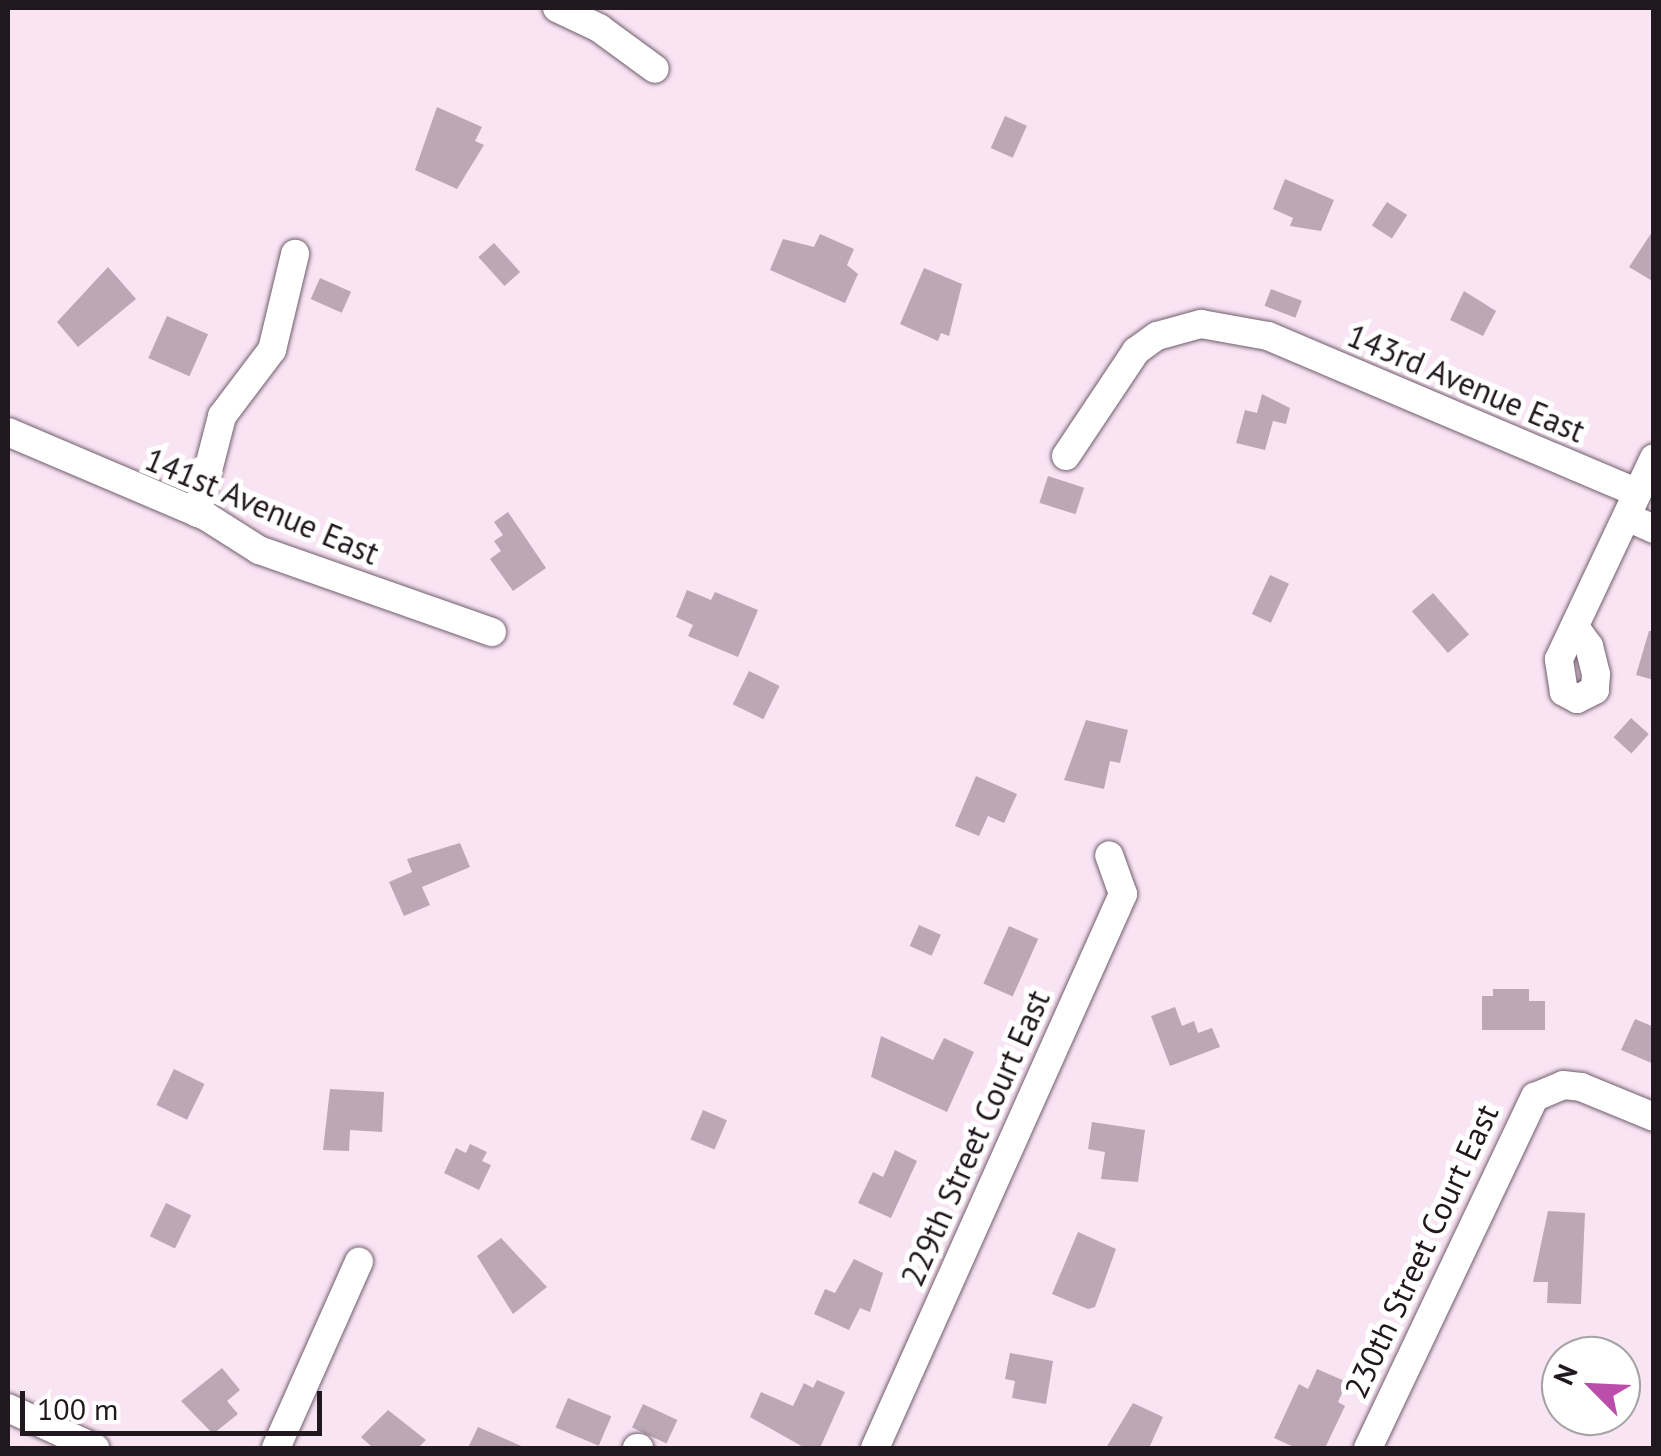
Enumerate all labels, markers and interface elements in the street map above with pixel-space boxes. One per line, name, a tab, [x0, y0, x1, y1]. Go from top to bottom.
street label: 143rd Avenue East	[1341, 316, 1591, 450]
street label: 141st Avenue East	[139, 439, 385, 573]
street label: 229th Street Court East	[892, 984, 1058, 1292]
street label: 230th Street Court East	[1336, 1098, 1506, 1404]
north arrow	[1541, 1336, 1641, 1436]
text: N	[1544, 1358, 1586, 1390]
scale bar	[25, 1371, 328, 1433]
text: 100 m	[37, 1389, 118, 1428]

